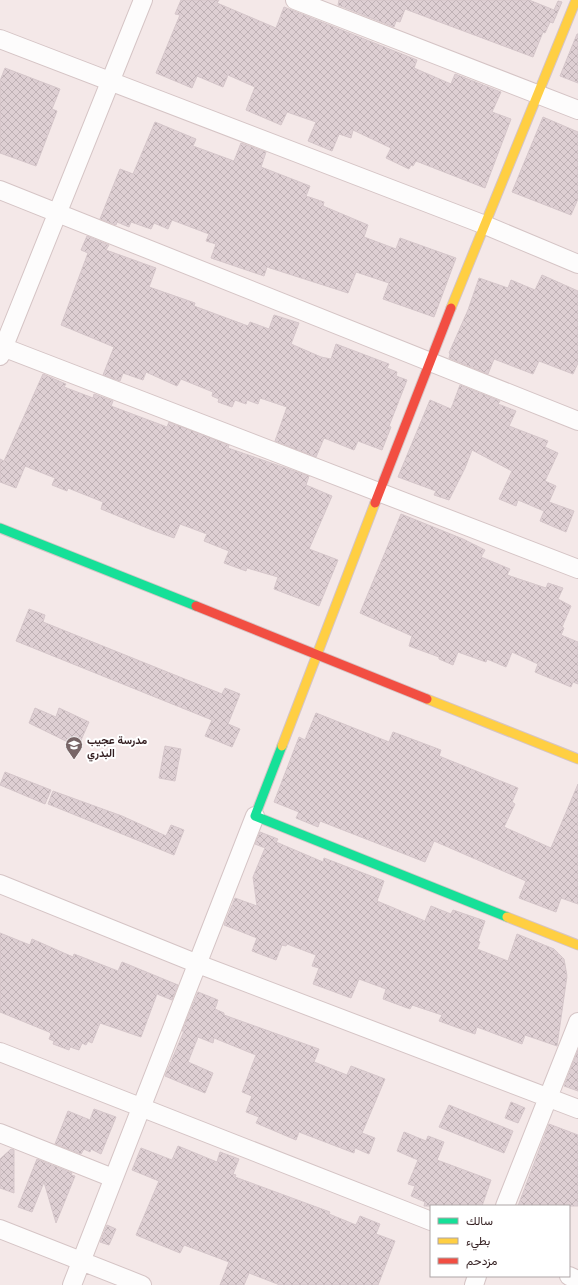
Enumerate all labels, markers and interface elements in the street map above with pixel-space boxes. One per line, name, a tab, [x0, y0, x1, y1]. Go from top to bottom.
place label: مدرسة عجيب البدري	[87, 732, 147, 762]
school or university icon: مدرسة عجيب البدري	[64, 735, 84, 760]
legend	[430, 1205, 570, 1277]
text: سالك	[466, 1212, 493, 1229]
text: بطيء	[466, 1232, 490, 1251]
text: مزدحم	[466, 1252, 497, 1269]

